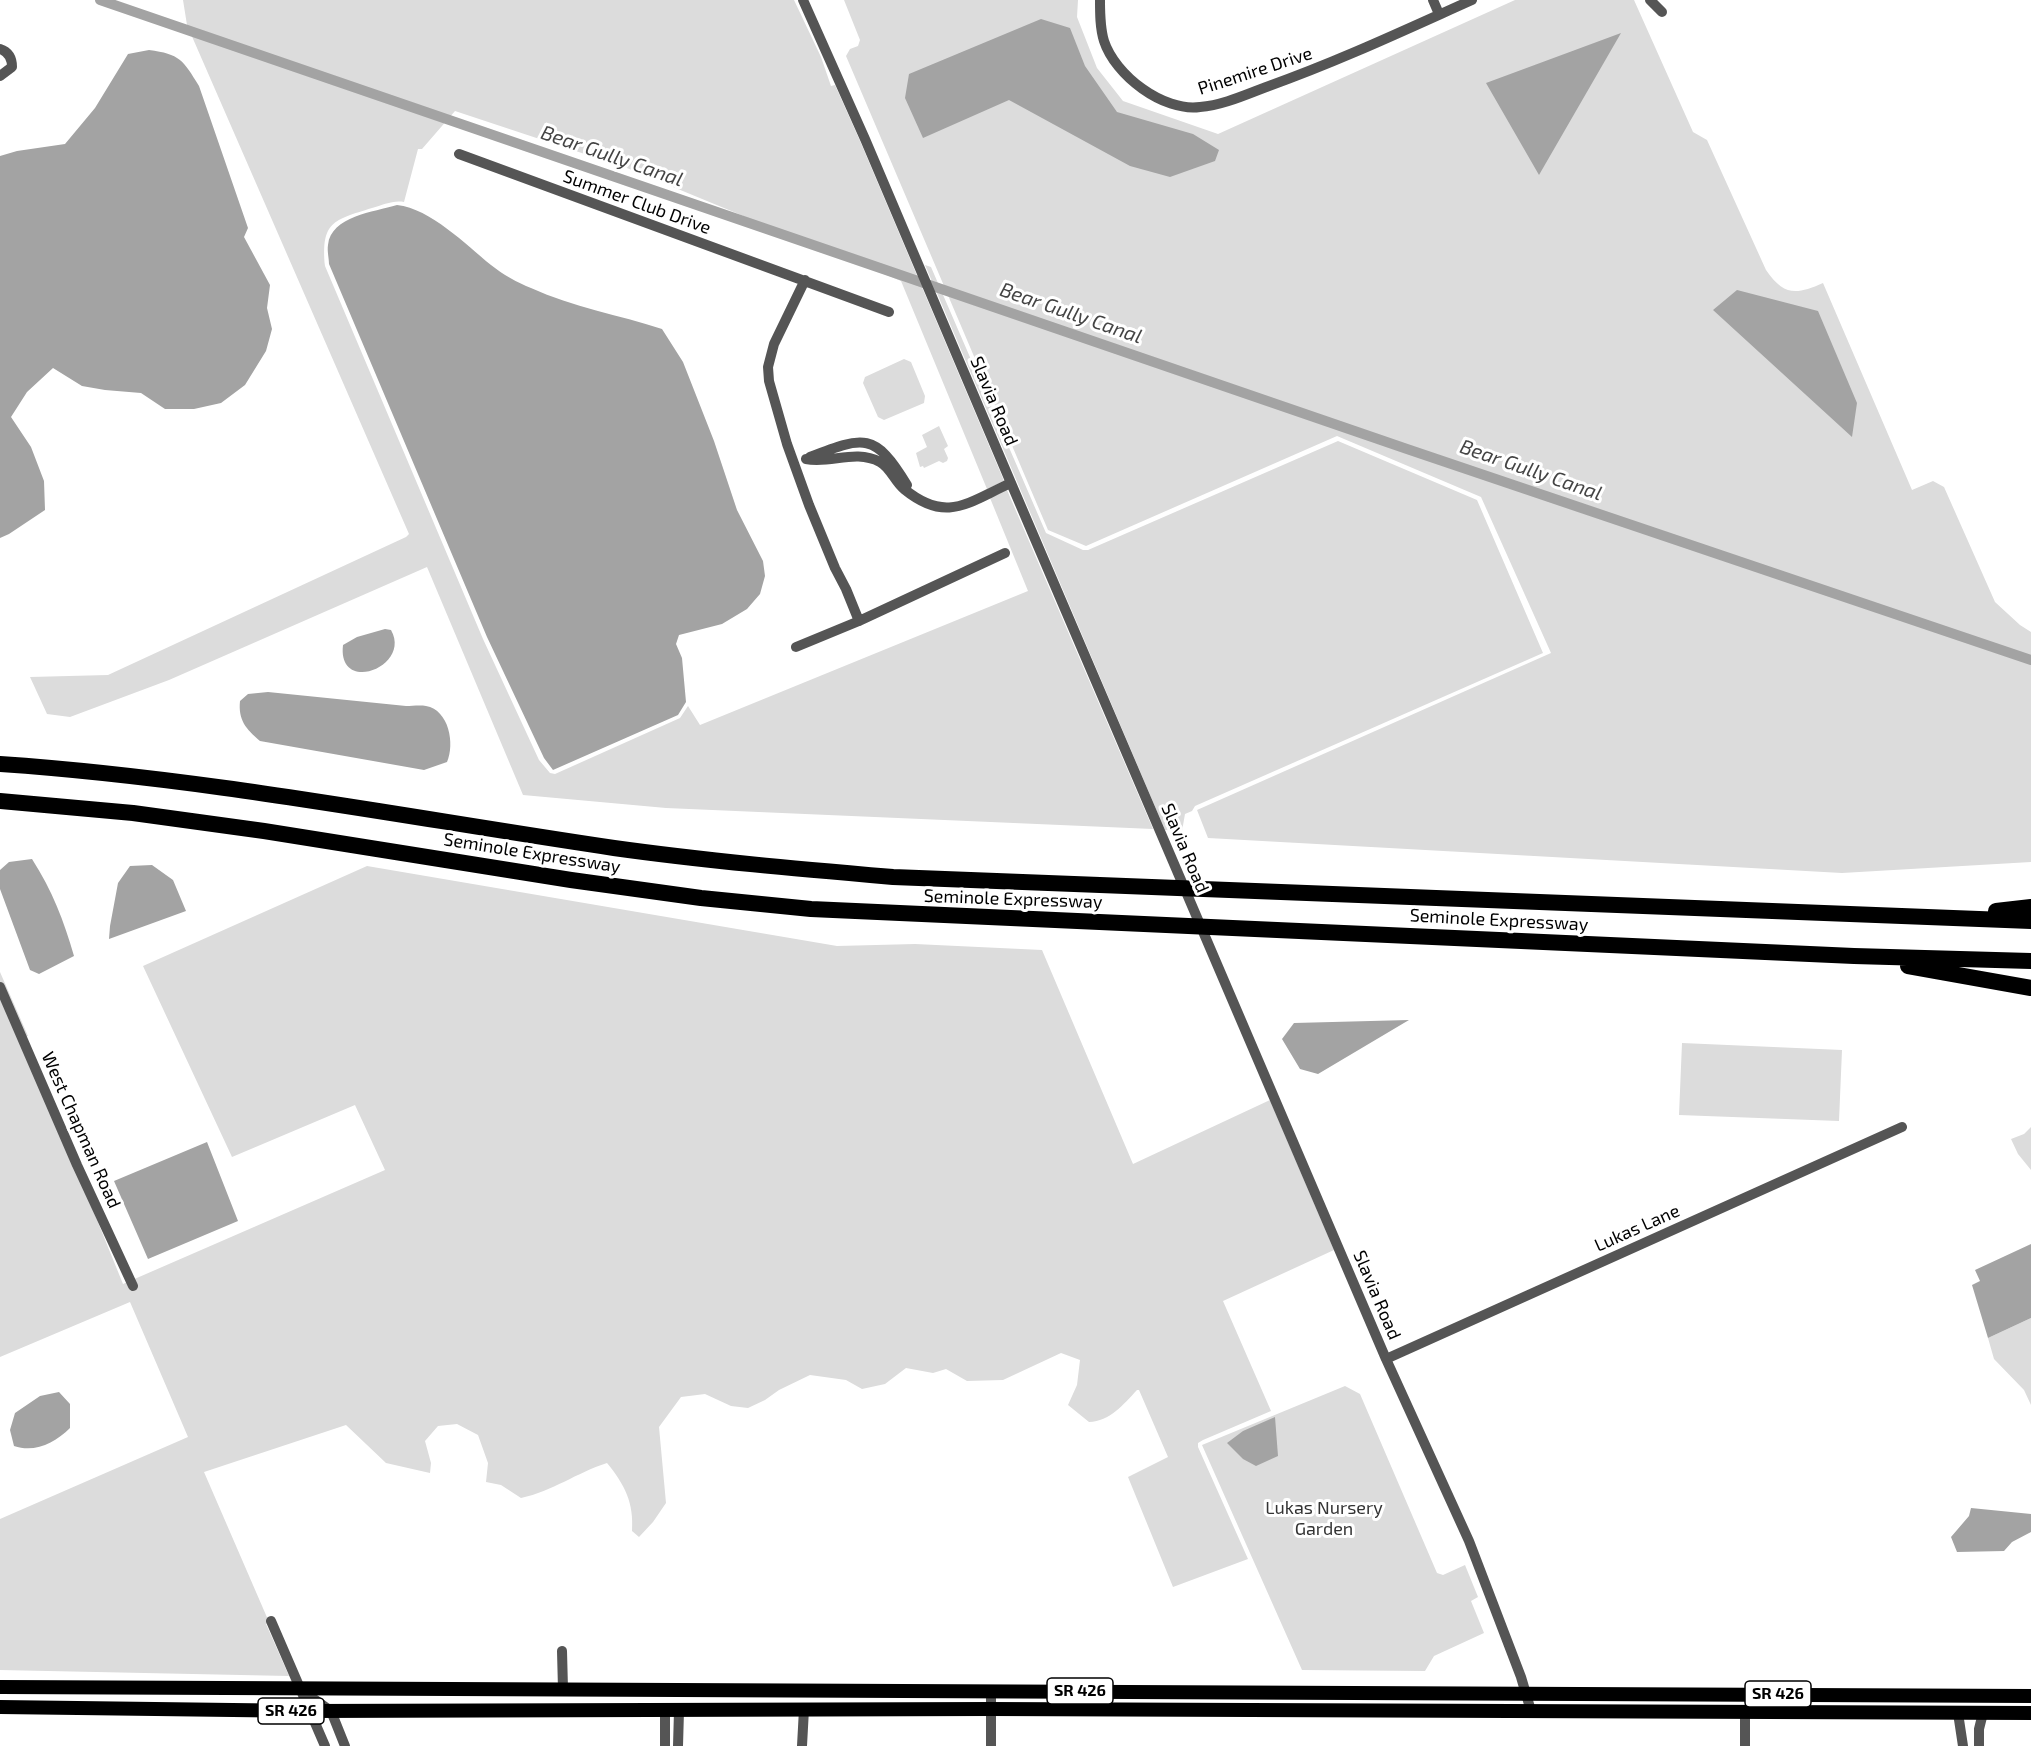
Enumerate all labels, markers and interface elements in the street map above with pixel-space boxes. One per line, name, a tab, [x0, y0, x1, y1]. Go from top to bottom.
street label: Pinemire Drive	[1195, 42, 1315, 100]
water label: Bear Gully Canal	[538, 120, 686, 192]
street label: Summer Club Drive	[560, 165, 714, 239]
water label: Bear Gully Canal	[997, 277, 1145, 349]
street label: Slavia Road	[966, 353, 1022, 449]
water label: Bear Gully Canal	[1457, 434, 1605, 506]
street label: Slavia Road	[1157, 800, 1213, 896]
street label: Seminole Expressway	[442, 828, 622, 878]
street label: Seminole Expressway	[923, 885, 1103, 913]
street label: Seminole Expressway	[1409, 905, 1589, 935]
street label: West Chapman Road	[37, 1048, 125, 1212]
street label: Lukas Lane	[1591, 1200, 1683, 1256]
street label: Slavia Road	[1349, 1247, 1405, 1343]
park label: Lukas Nursery Garden	[1265, 1497, 1383, 1540]
road number: SR 426	[1047, 1678, 1113, 1704]
road number: SR 426	[1745, 1681, 1811, 1707]
road number: SR 426	[258, 1698, 324, 1724]

